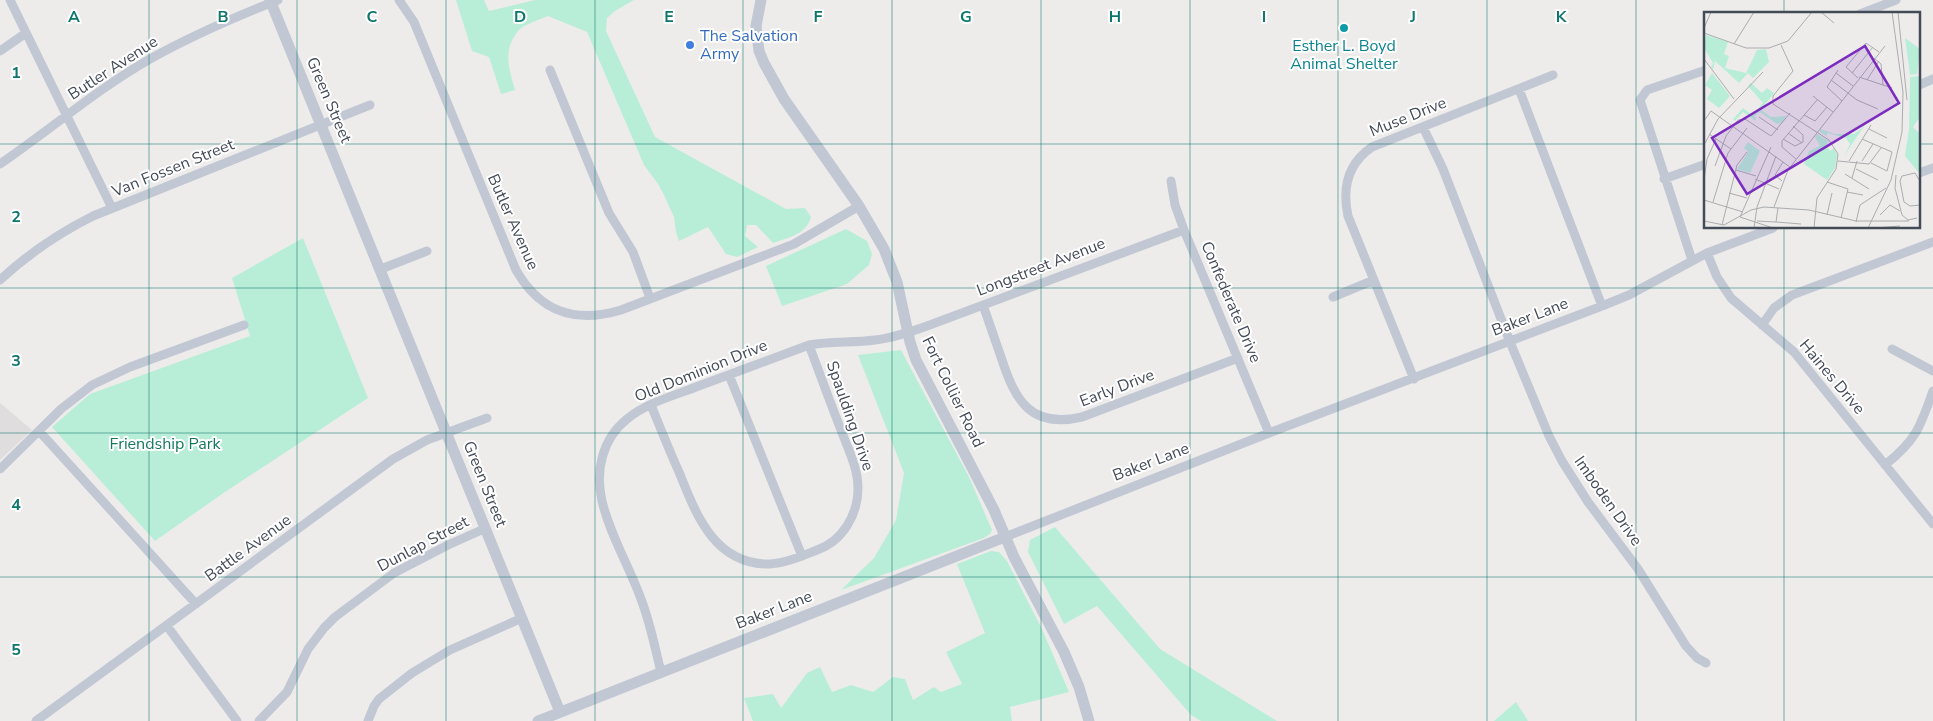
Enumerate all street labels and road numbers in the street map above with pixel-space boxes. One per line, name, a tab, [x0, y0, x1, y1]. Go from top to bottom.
street label: Butler Avenue	[64, 31, 162, 105]
street label: Green Street	[301, 54, 357, 147]
street label: Muse Drive	[1366, 92, 1450, 142]
street label: Van Fossen Street	[108, 133, 238, 203]
street label: Butler Avenue	[482, 171, 544, 273]
street label: Longstreet Avenue	[974, 232, 1108, 302]
street label: Confederate Drive	[1196, 238, 1266, 366]
street label: Baker Lane	[1489, 292, 1571, 342]
street label: Fort Collier Road	[917, 333, 989, 451]
street label: Old Dominion Drive	[631, 334, 771, 408]
street label: Haines Drive	[1794, 335, 1870, 419]
street label: Spaulding Drive	[821, 358, 879, 474]
street label: Early Drive	[1077, 364, 1157, 412]
street label: Baker Lane	[1110, 437, 1192, 487]
street label: Green Street	[458, 438, 512, 531]
street label: Imboden Drive	[1569, 452, 1647, 550]
street label: Battle Avenue	[200, 509, 296, 587]
street label: Dunlap Street	[374, 511, 473, 577]
street label: Baker Lane	[733, 585, 815, 635]

